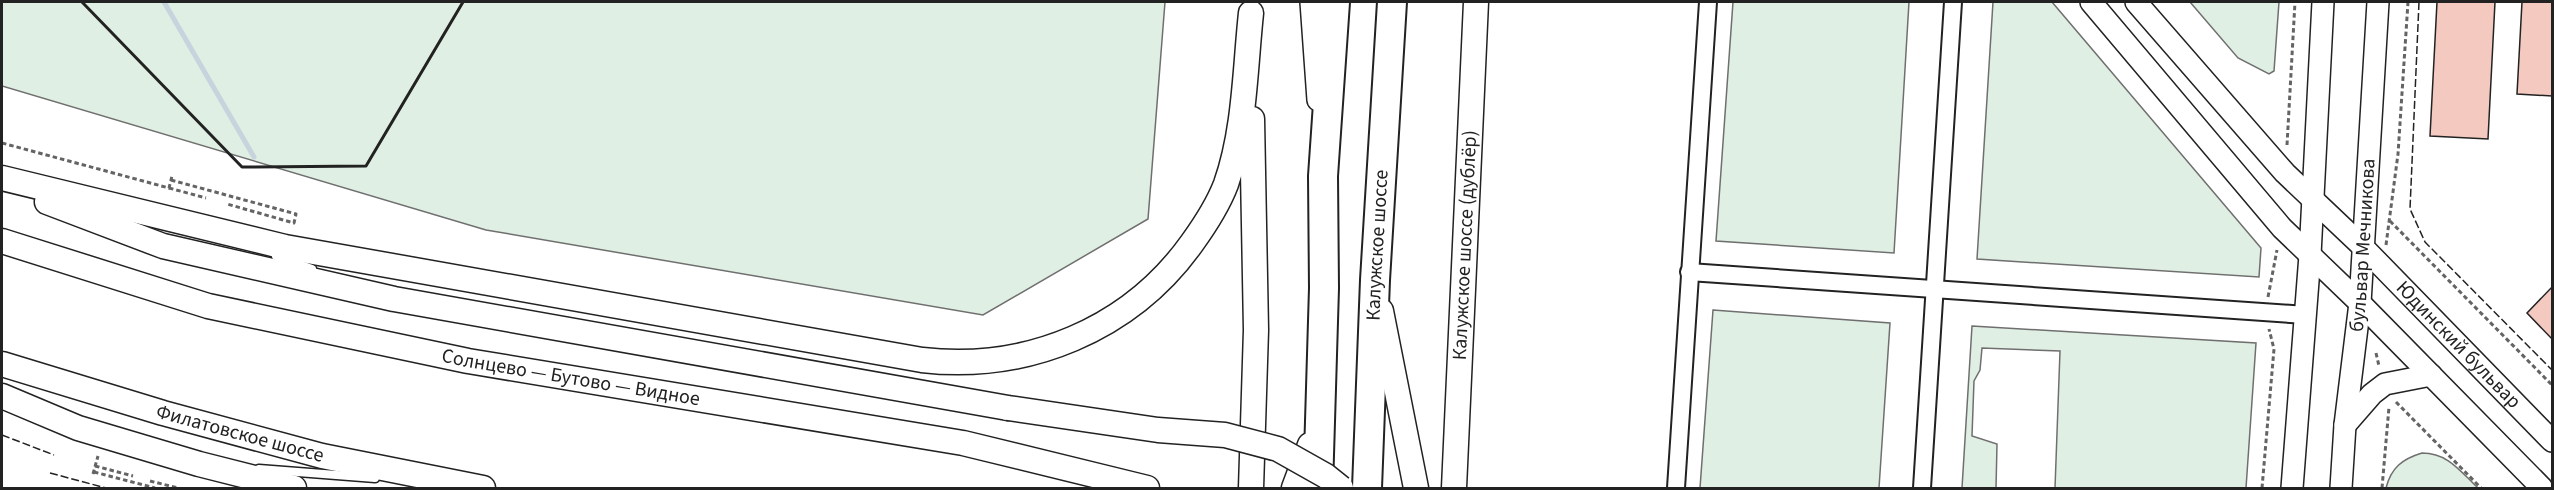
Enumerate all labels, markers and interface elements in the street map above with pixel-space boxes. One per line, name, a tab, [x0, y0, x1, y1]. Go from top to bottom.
street label: Калужское шоссе (дублёр)	[1446, 130, 1484, 361]
street label: бульвар Мечникова	[2343, 158, 2383, 333]
street label: Калужское шоссе	[1359, 169, 1396, 321]
street label: Юдинский бульвар	[2389, 275, 2527, 415]
street label: Солнцево — Бутово — Видное	[439, 342, 702, 413]
street label: Филатовское шоссе	[153, 398, 327, 470]

